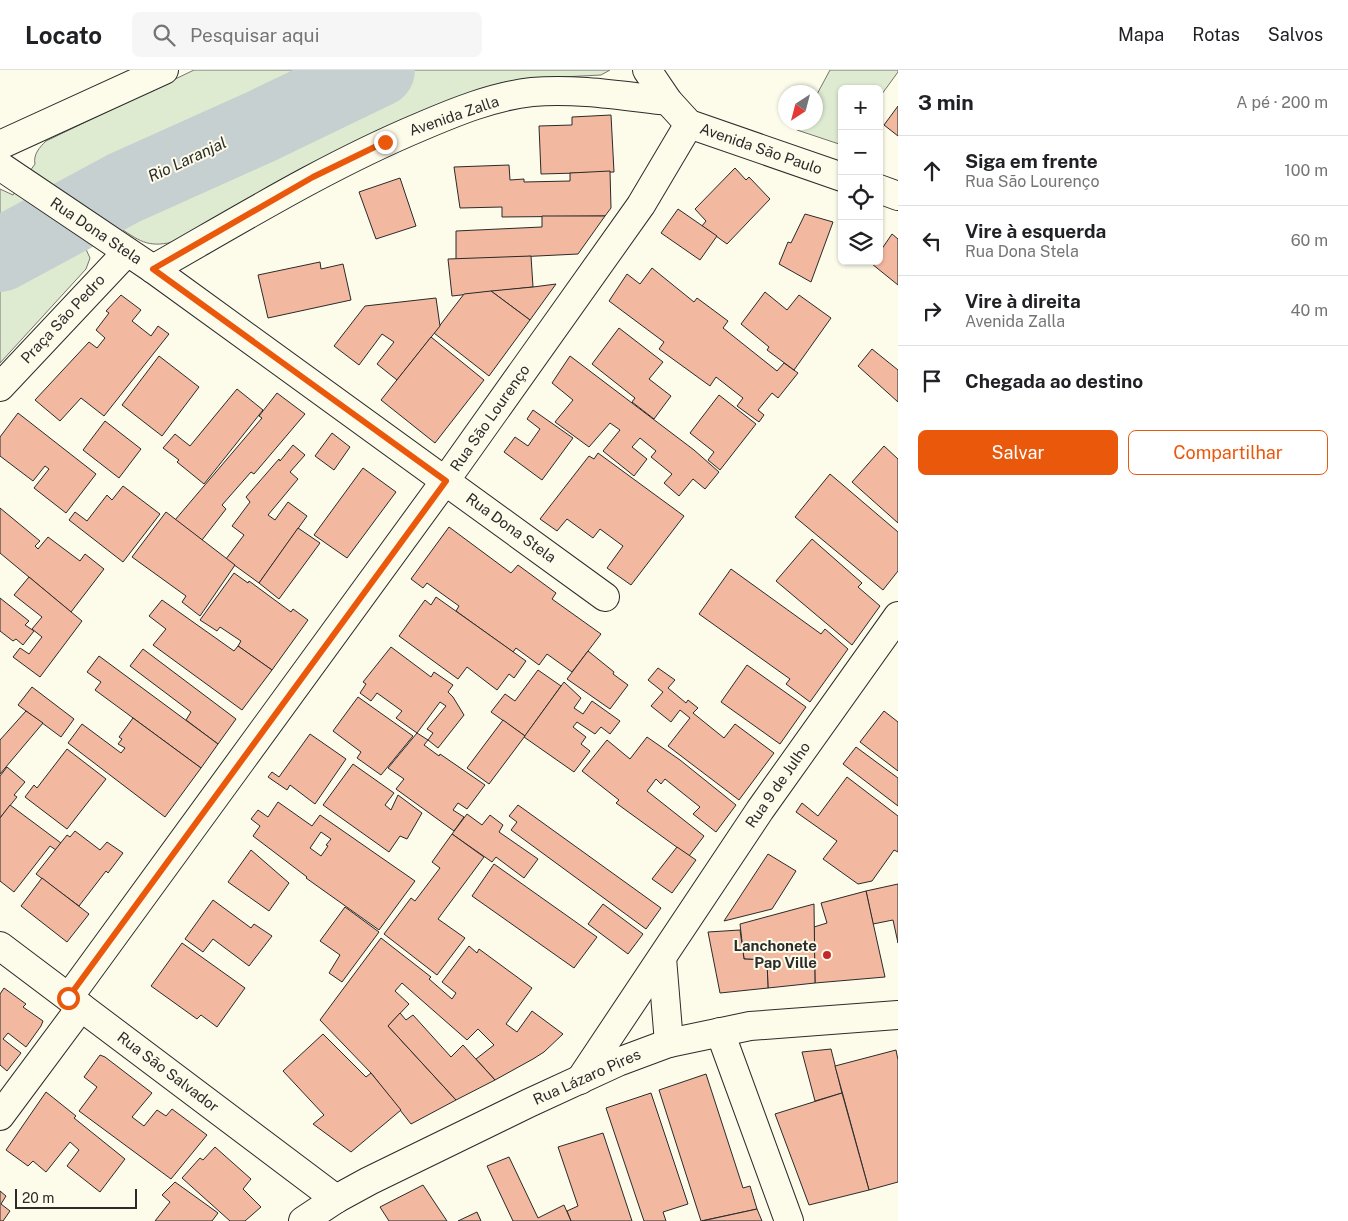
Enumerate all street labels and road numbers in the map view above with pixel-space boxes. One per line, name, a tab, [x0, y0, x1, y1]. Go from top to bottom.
street label: Avenida Zalla	[407, 92, 501, 139]
street label: Avenida São Paulo	[698, 120, 825, 177]
street label: Rua Dona Stela	[47, 194, 145, 267]
street label: Praça São Pedro	[17, 271, 108, 366]
street label: Rua São Lourenço	[446, 361, 533, 474]
street label: Rua Dona Stela	[463, 489, 559, 566]
street label: Rua 9 de Julho	[742, 739, 813, 831]
street label: Rua São Salvador	[114, 1028, 222, 1115]
street label: Rua Lázaro Pires	[530, 1045, 643, 1108]

